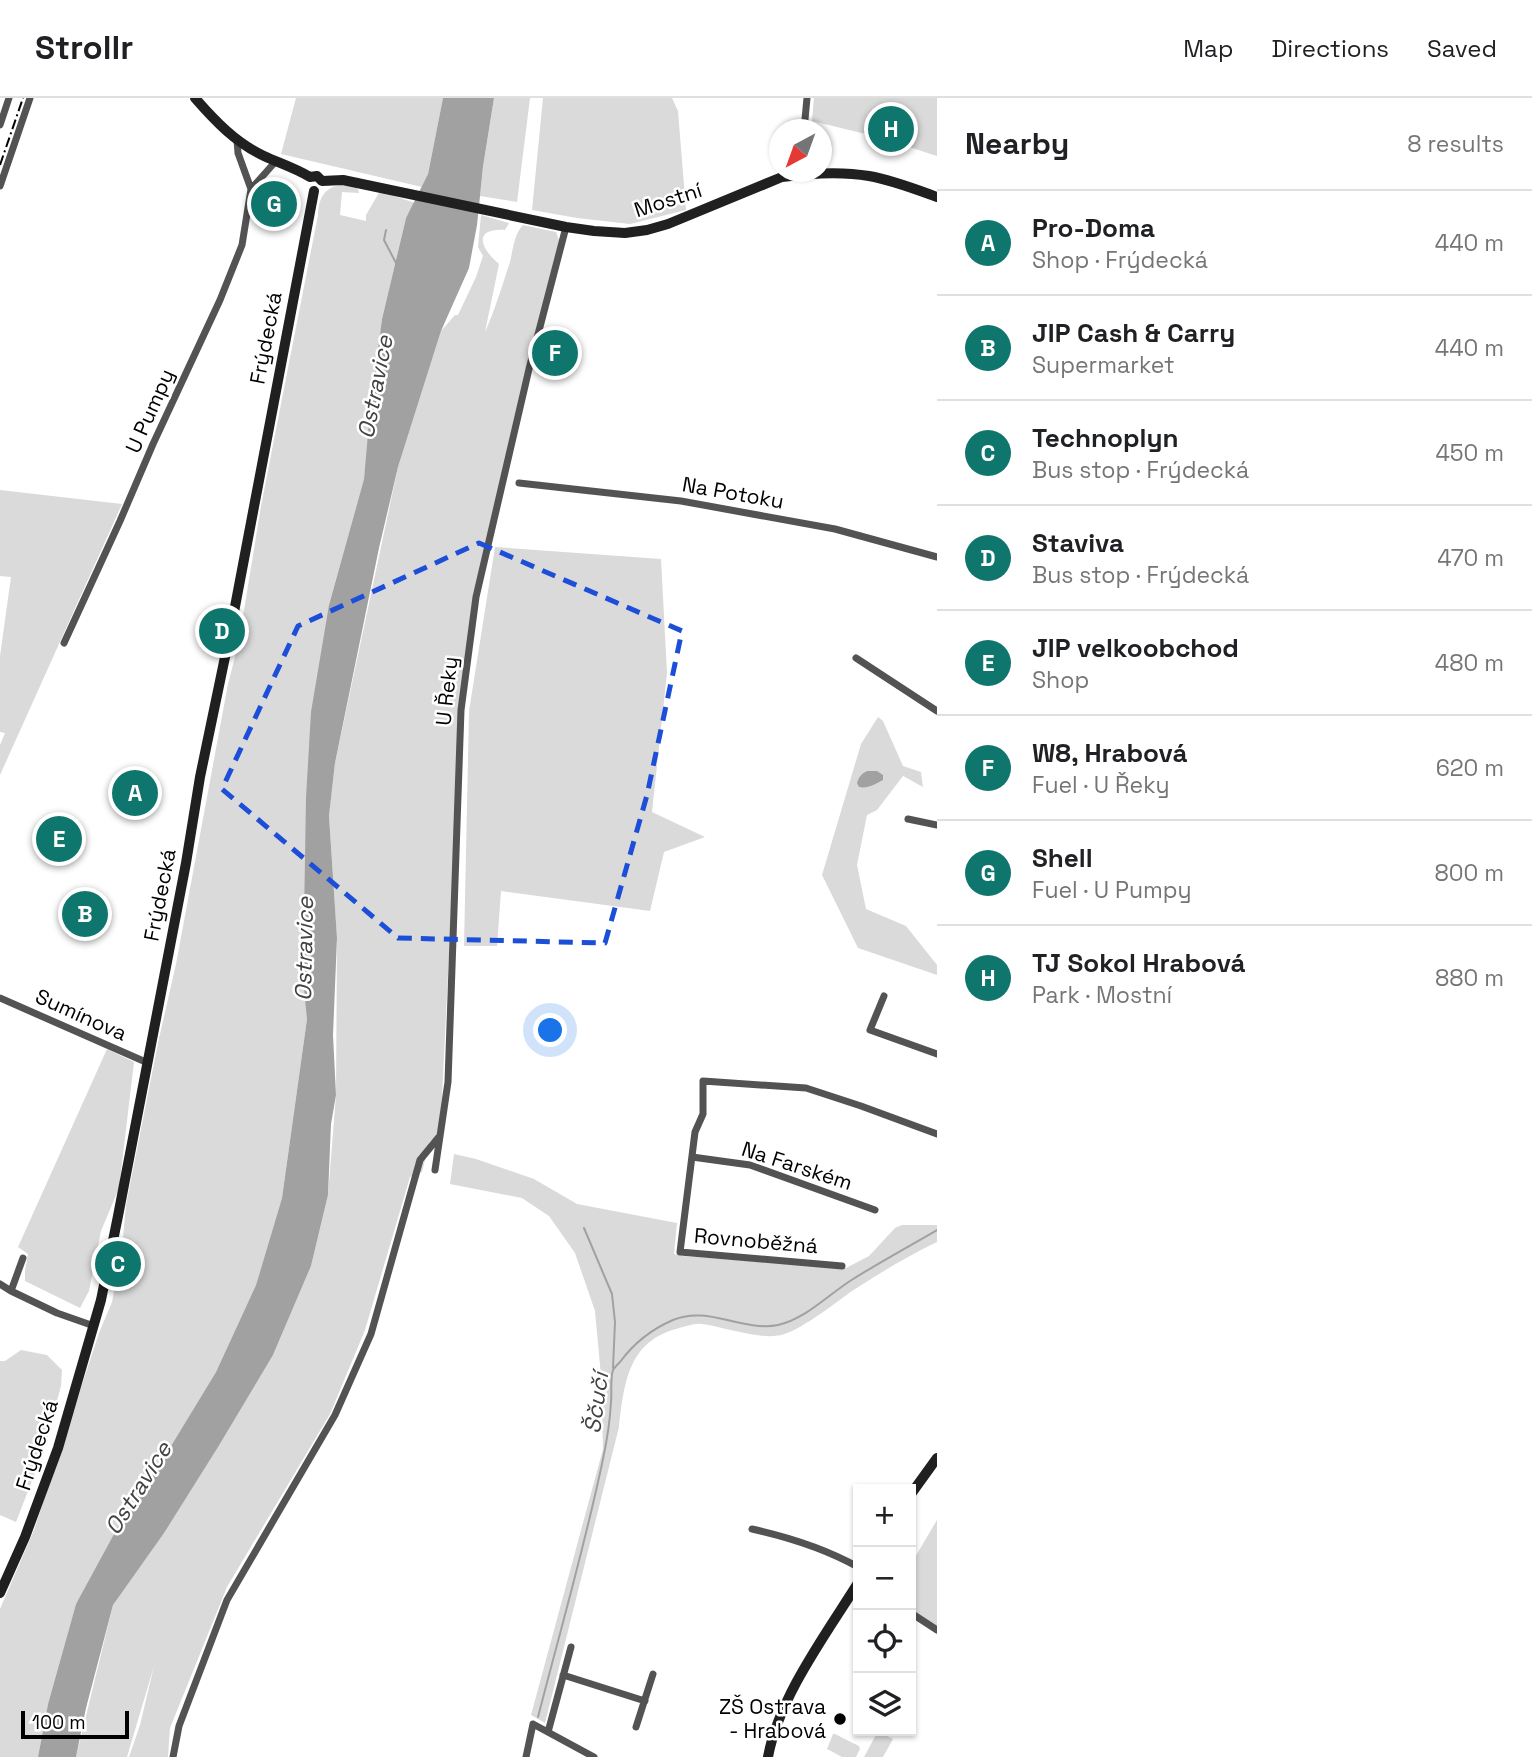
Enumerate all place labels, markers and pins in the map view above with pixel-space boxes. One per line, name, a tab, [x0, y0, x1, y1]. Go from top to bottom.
pin: H	[868, 103, 914, 155]
pin: G	[251, 178, 297, 230]
pin: F	[532, 327, 578, 379]
pin: D	[199, 605, 245, 657]
pin: A	[112, 767, 158, 819]
pin: E	[36, 813, 82, 865]
pin: B	[62, 888, 108, 940]
pin: C	[95, 1238, 141, 1290]
place label: ZŠ Ostrava - Hrabová	[719, 1693, 826, 1744]
marker: ZŠ Ostrava - Hrabová	[832, 1711, 848, 1727]

